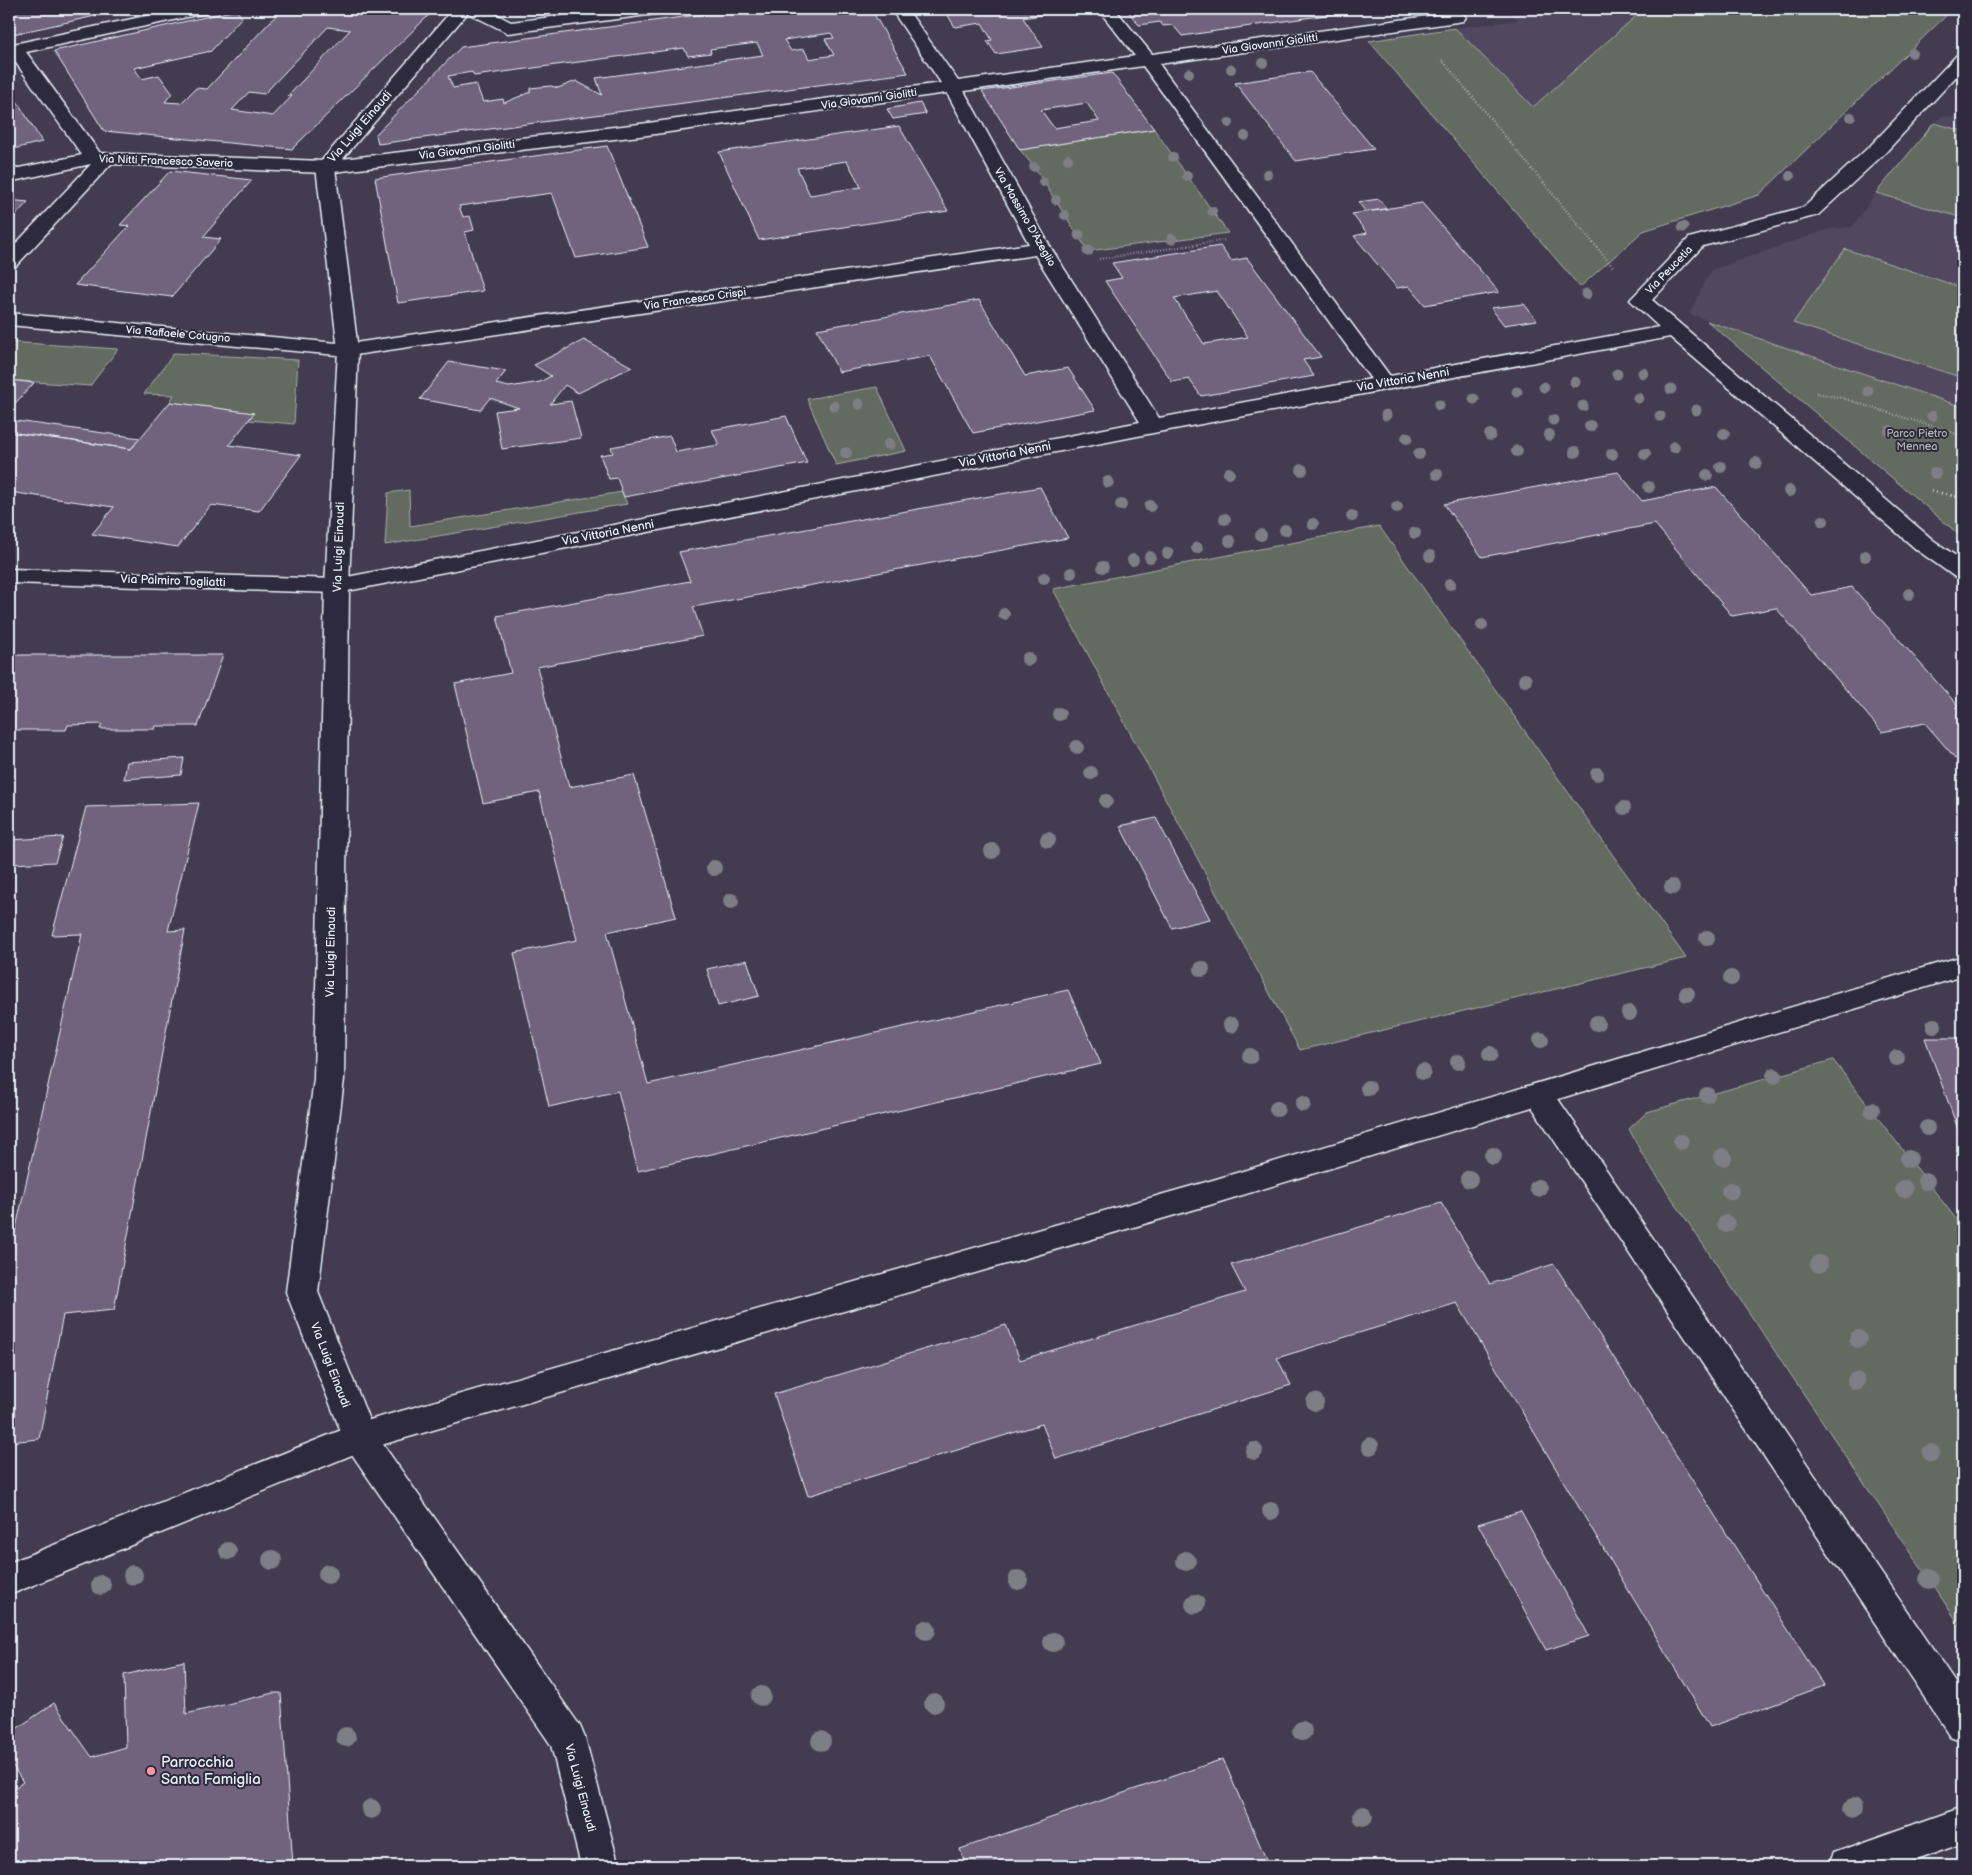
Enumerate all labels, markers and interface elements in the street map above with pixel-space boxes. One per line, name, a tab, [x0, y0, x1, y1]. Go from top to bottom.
street label: Via Giovanni Giolitti	[1221, 31, 1319, 57]
street label: Via Giovanni Giolitti	[820, 86, 918, 112]
street label: Via Luigi Einaudi	[325, 88, 395, 166]
street label: Via Giovanni Giolitti	[418, 138, 516, 162]
street label: Via Nitti Francesco Saverio	[99, 152, 233, 170]
street label: Via Massimo D'Azeglio	[991, 165, 1059, 269]
street label: Via Peucetia	[1643, 243, 1695, 297]
street label: Via Francesco Crispi	[643, 285, 747, 313]
street label: Via Raffaele Cotugno	[125, 323, 231, 345]
street label: Via Vittoria Nenni	[1356, 364, 1451, 396]
park label: Parco Pietro Mennea	[1887, 427, 1947, 453]
street label: Via Vittoria Nenni	[958, 439, 1053, 471]
street label: Via Luigi Einaudi	[330, 501, 348, 592]
street label: Via Vittoria Nenni	[561, 517, 656, 549]
street label: Via Palmiro Togliatti	[120, 572, 226, 590]
street label: Via Luigi Einaudi	[323, 907, 339, 997]
street label: Via Luigi Einaudi	[307, 1320, 353, 1410]
street label: Via Luigi Einaudi	[561, 1742, 599, 1834]
place label: Parrocchia Santa Famiglia	[161, 1753, 261, 1789]
marker: Parrocchia Santa Famiglia	[145, 1765, 157, 1777]

